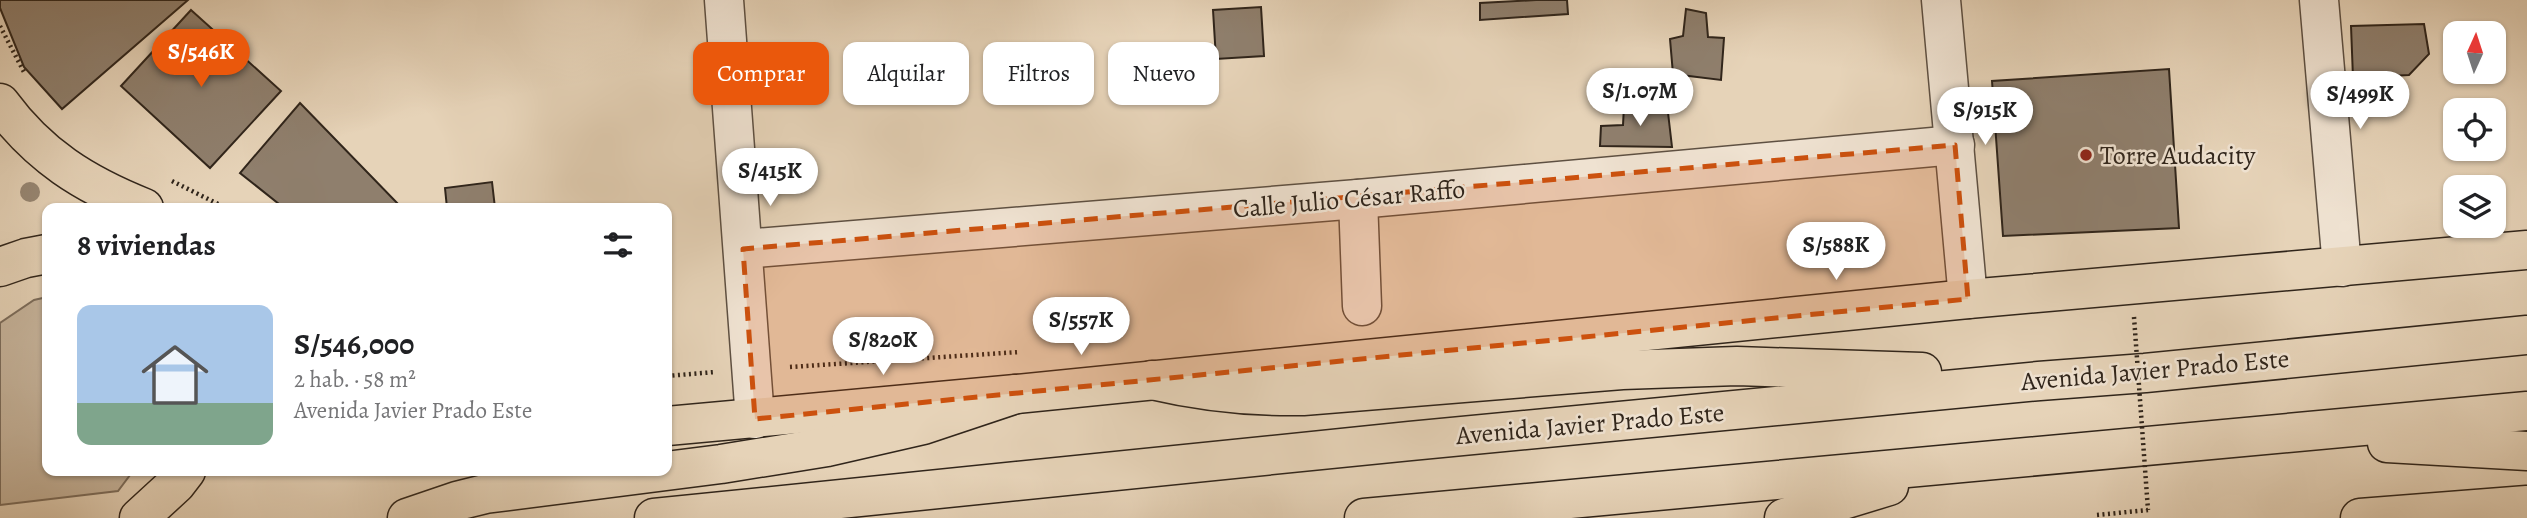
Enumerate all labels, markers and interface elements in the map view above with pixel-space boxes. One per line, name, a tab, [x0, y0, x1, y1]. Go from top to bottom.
north arrow	[2443, 21, 2506, 84]
map controls	[2443, 21, 2506, 238]
pin: S/546K	[144, 29, 258, 89]
text: S/546K	[168, 36, 234, 67]
chip: Comprar	[693, 42, 829, 105]
chip: Alquilar	[843, 42, 969, 105]
chip: Filtros	[983, 42, 1094, 105]
chip: Nuevo	[1108, 42, 1219, 105]
pin: S/1.07M	[1575, 68, 1705, 128]
pin: S/499K	[2303, 72, 2417, 131]
text: S/1.07M	[1602, 75, 1678, 106]
text: S/499K	[2326, 78, 2394, 109]
pin: S/915K	[1928, 88, 2042, 147]
text: S/915K	[1953, 94, 2017, 125]
button: locate	[2443, 98, 2506, 161]
place label: Torre Audacity	[2100, 138, 2256, 173]
marker: Torre Audacity	[2078, 147, 2094, 163]
pin: S/415K	[713, 148, 827, 208]
text: S/415K	[738, 155, 802, 186]
street label: Calle Julio César Raffo	[1231, 171, 1467, 227]
button: layers	[2443, 175, 2506, 238]
pin: S/588K	[1779, 222, 1893, 282]
text: 8 viviendas	[77, 225, 216, 265]
icon: filters	[599, 226, 637, 264]
text: S/588K	[1803, 229, 1869, 260]
pin: S/557K	[1024, 298, 1138, 357]
text: S/557K	[1049, 304, 1113, 335]
pin: S/820K	[826, 318, 940, 377]
text: S/546,000	[294, 324, 414, 364]
text: S/820K	[849, 324, 917, 355]
icon: home	[133, 333, 217, 417]
street label: Avenida Javier Prado Este	[2018, 341, 2291, 399]
text: 2 hab. · 58 m²	[294, 364, 416, 395]
text: Avenida Javier Prado Este	[294, 395, 532, 426]
street label: Avenida Javier Prado Este	[1453, 395, 1726, 453]

